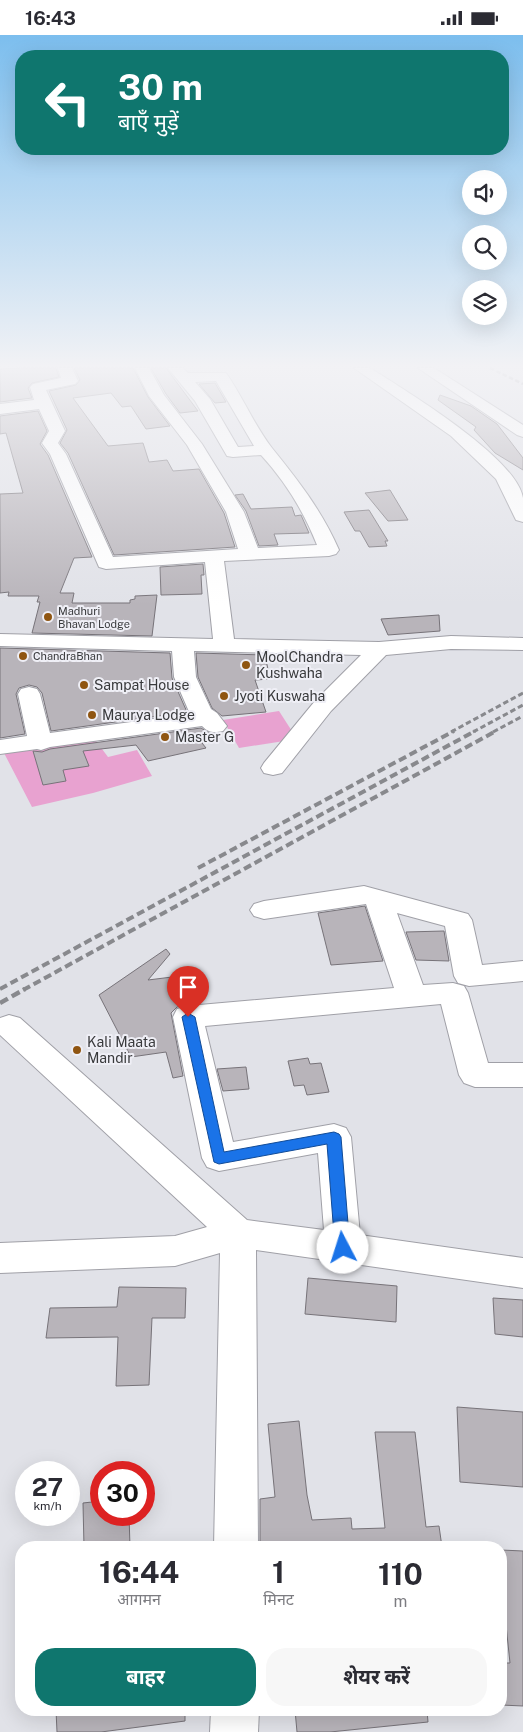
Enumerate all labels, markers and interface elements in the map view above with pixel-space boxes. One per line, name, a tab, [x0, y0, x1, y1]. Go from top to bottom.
text: 16:43	[25, 7, 76, 29]
text: 30 m	[118, 67, 203, 108]
icon: left	[35, 70, 100, 135]
text: बाएँ मुड़ें	[118, 109, 179, 135]
map controls	[462, 170, 507, 325]
button: sound	[462, 170, 507, 215]
button: search	[462, 225, 507, 270]
button: layers	[462, 280, 507, 325]
place label: Madhuri Bhavan Lodge	[58, 605, 130, 630]
marker: Madhuri Bhavan Lodge	[42, 611, 54, 623]
place label: MoolChandra Kushwaha	[256, 649, 343, 681]
marker: ChandraBhan	[17, 650, 29, 662]
place label: ChandraBhan	[33, 650, 102, 662]
marker: MoolChandra Kushwaha	[240, 659, 252, 671]
place label: Sampat House	[94, 677, 189, 693]
marker: Sampat House	[78, 679, 90, 691]
place label: Jyoti Kuswaha	[234, 688, 325, 704]
marker: Jyoti Kuswaha	[218, 690, 230, 702]
place label: Maurya Lodge	[102, 707, 195, 723]
marker: Maurya Lodge	[86, 709, 98, 721]
place label: Master G	[175, 729, 234, 745]
marker: Master G	[159, 731, 171, 743]
pin	[167, 966, 209, 1017]
icon: arrive	[174, 973, 202, 1001]
place label: Kali Maata Mandir	[87, 1034, 156, 1066]
marker: Kali Maata Mandir	[71, 1044, 83, 1056]
position arrow	[316, 1221, 368, 1273]
speed limit sign: 30	[90, 1461, 155, 1526]
text: 27	[32, 1472, 63, 1502]
text: km/h	[33, 1499, 62, 1513]
text: 16:44	[99, 1554, 179, 1590]
text: 1	[272, 1554, 285, 1590]
text: 110	[378, 1556, 423, 1592]
text: आगमन	[117, 1590, 161, 1609]
text: मिनट	[263, 1590, 294, 1609]
text: m	[393, 1592, 407, 1611]
button: बाहर	[35, 1648, 256, 1706]
button: शेयर करें	[266, 1648, 487, 1706]

